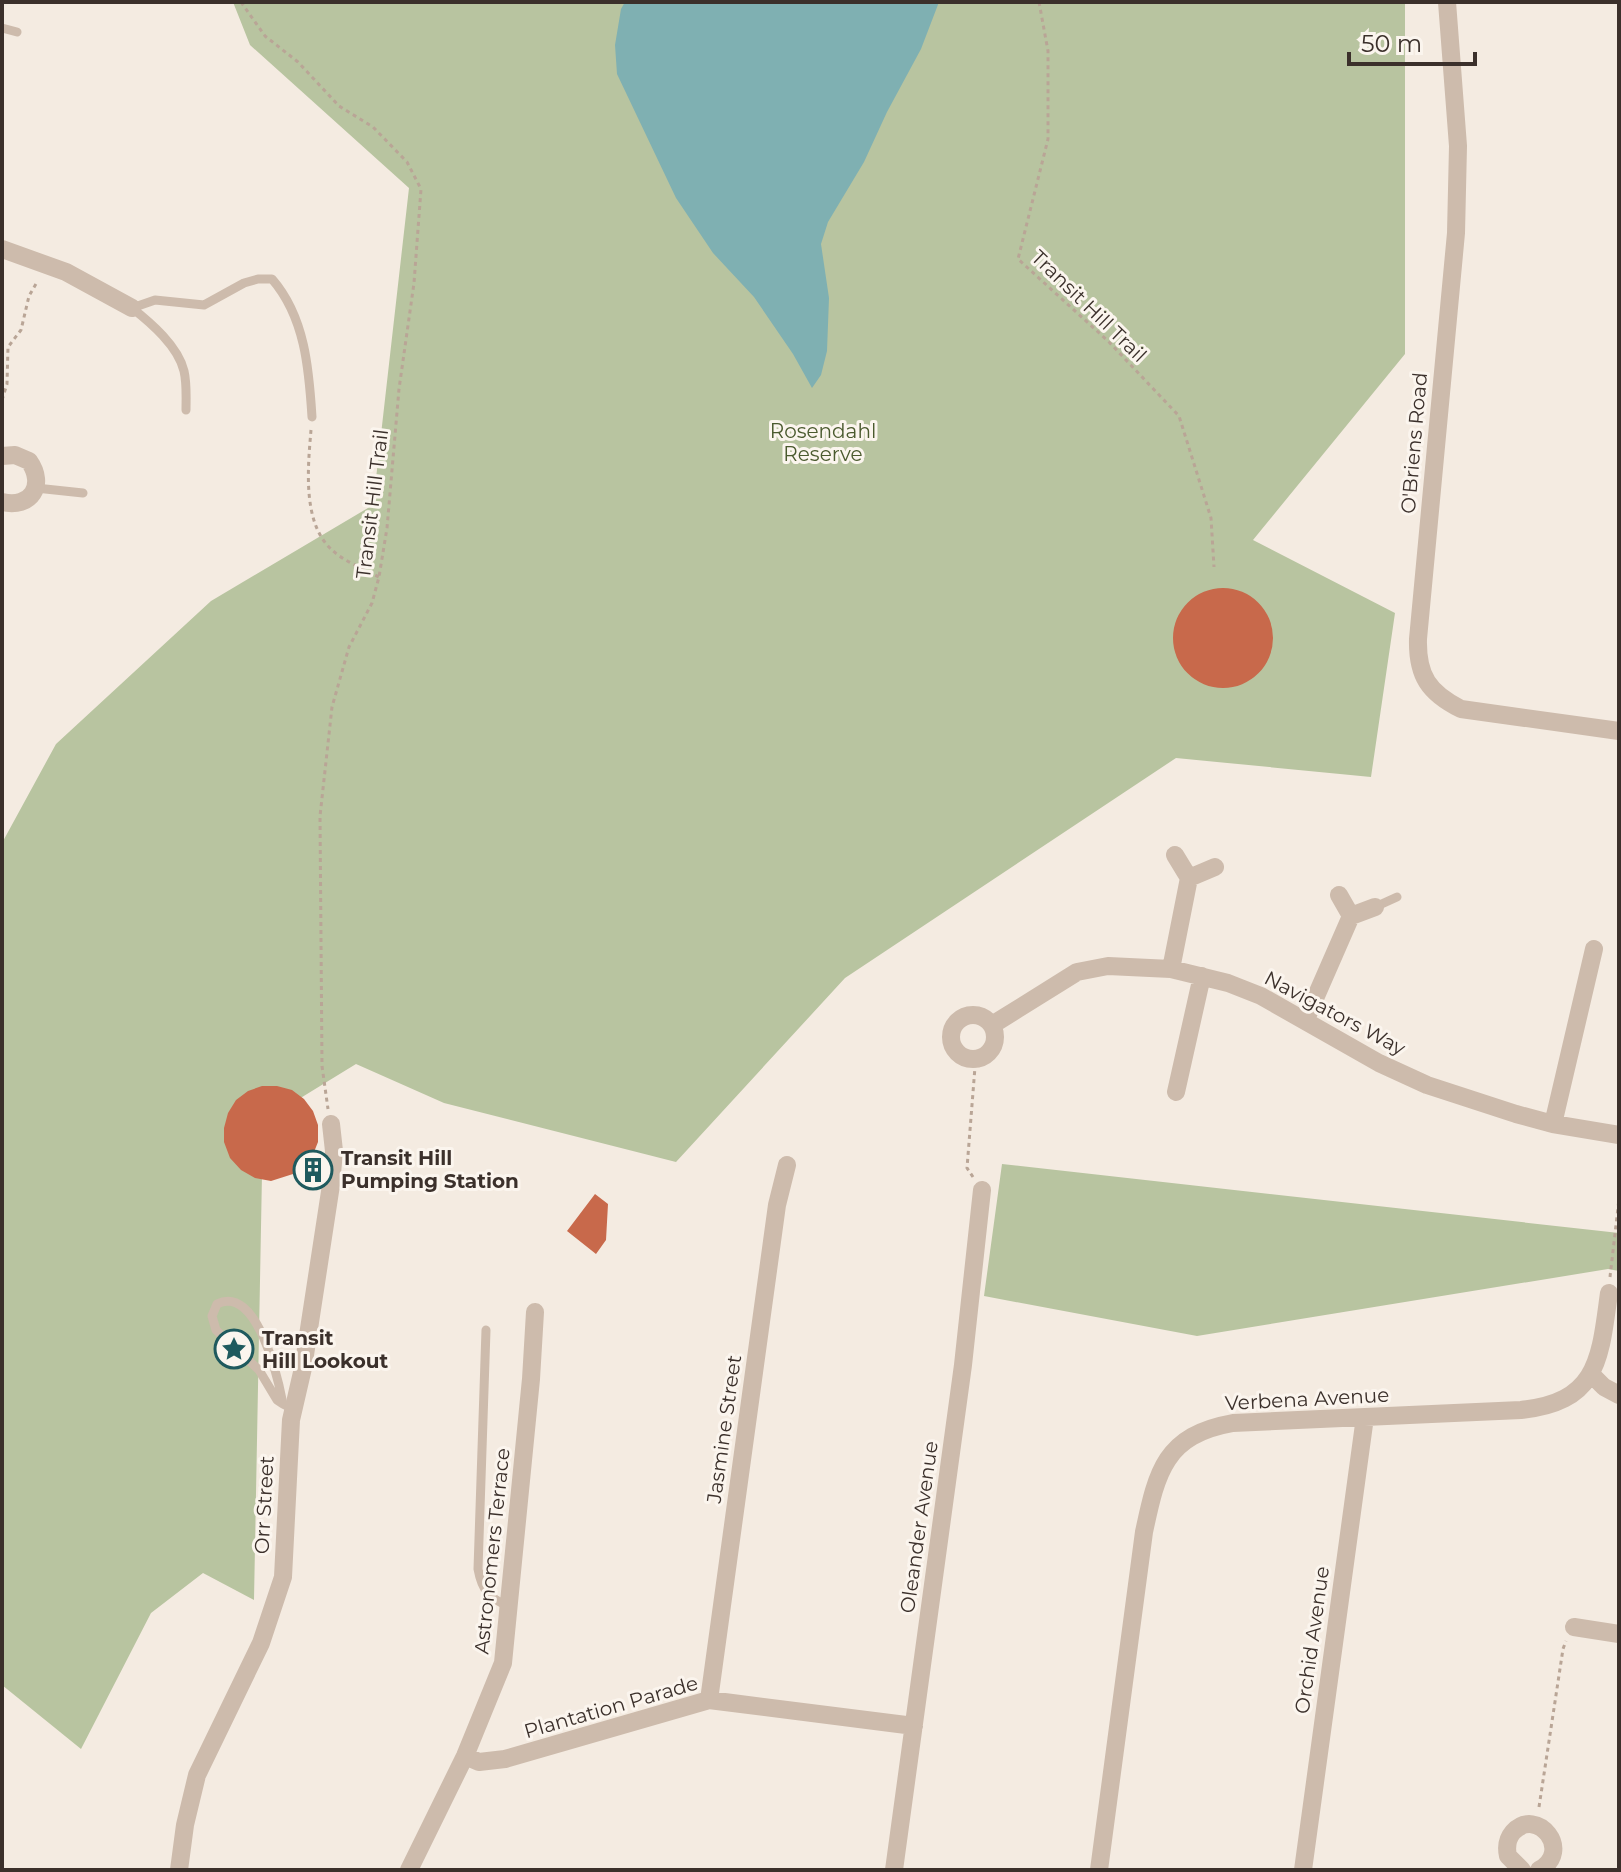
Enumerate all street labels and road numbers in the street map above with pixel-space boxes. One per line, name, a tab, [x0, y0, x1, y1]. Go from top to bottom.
street label: Transit Hill Trail	[1026, 245, 1152, 367]
street label: O'Briens Road	[1396, 371, 1432, 515]
street label: Transit Hill Trail	[351, 428, 393, 580]
street label: Navigators Way	[1260, 966, 1410, 1060]
street label: Jasmine Street	[702, 1353, 746, 1506]
street label: Verbena Avenue	[1224, 1383, 1390, 1415]
street label: Oleander Avenue	[895, 1439, 943, 1615]
street label: Astronomers Terrace	[469, 1447, 515, 1655]
street label: Orr Street	[249, 1455, 279, 1555]
street label: Orchid Avenue	[1290, 1565, 1334, 1715]
street label: Plantation Parade	[521, 1671, 701, 1743]

